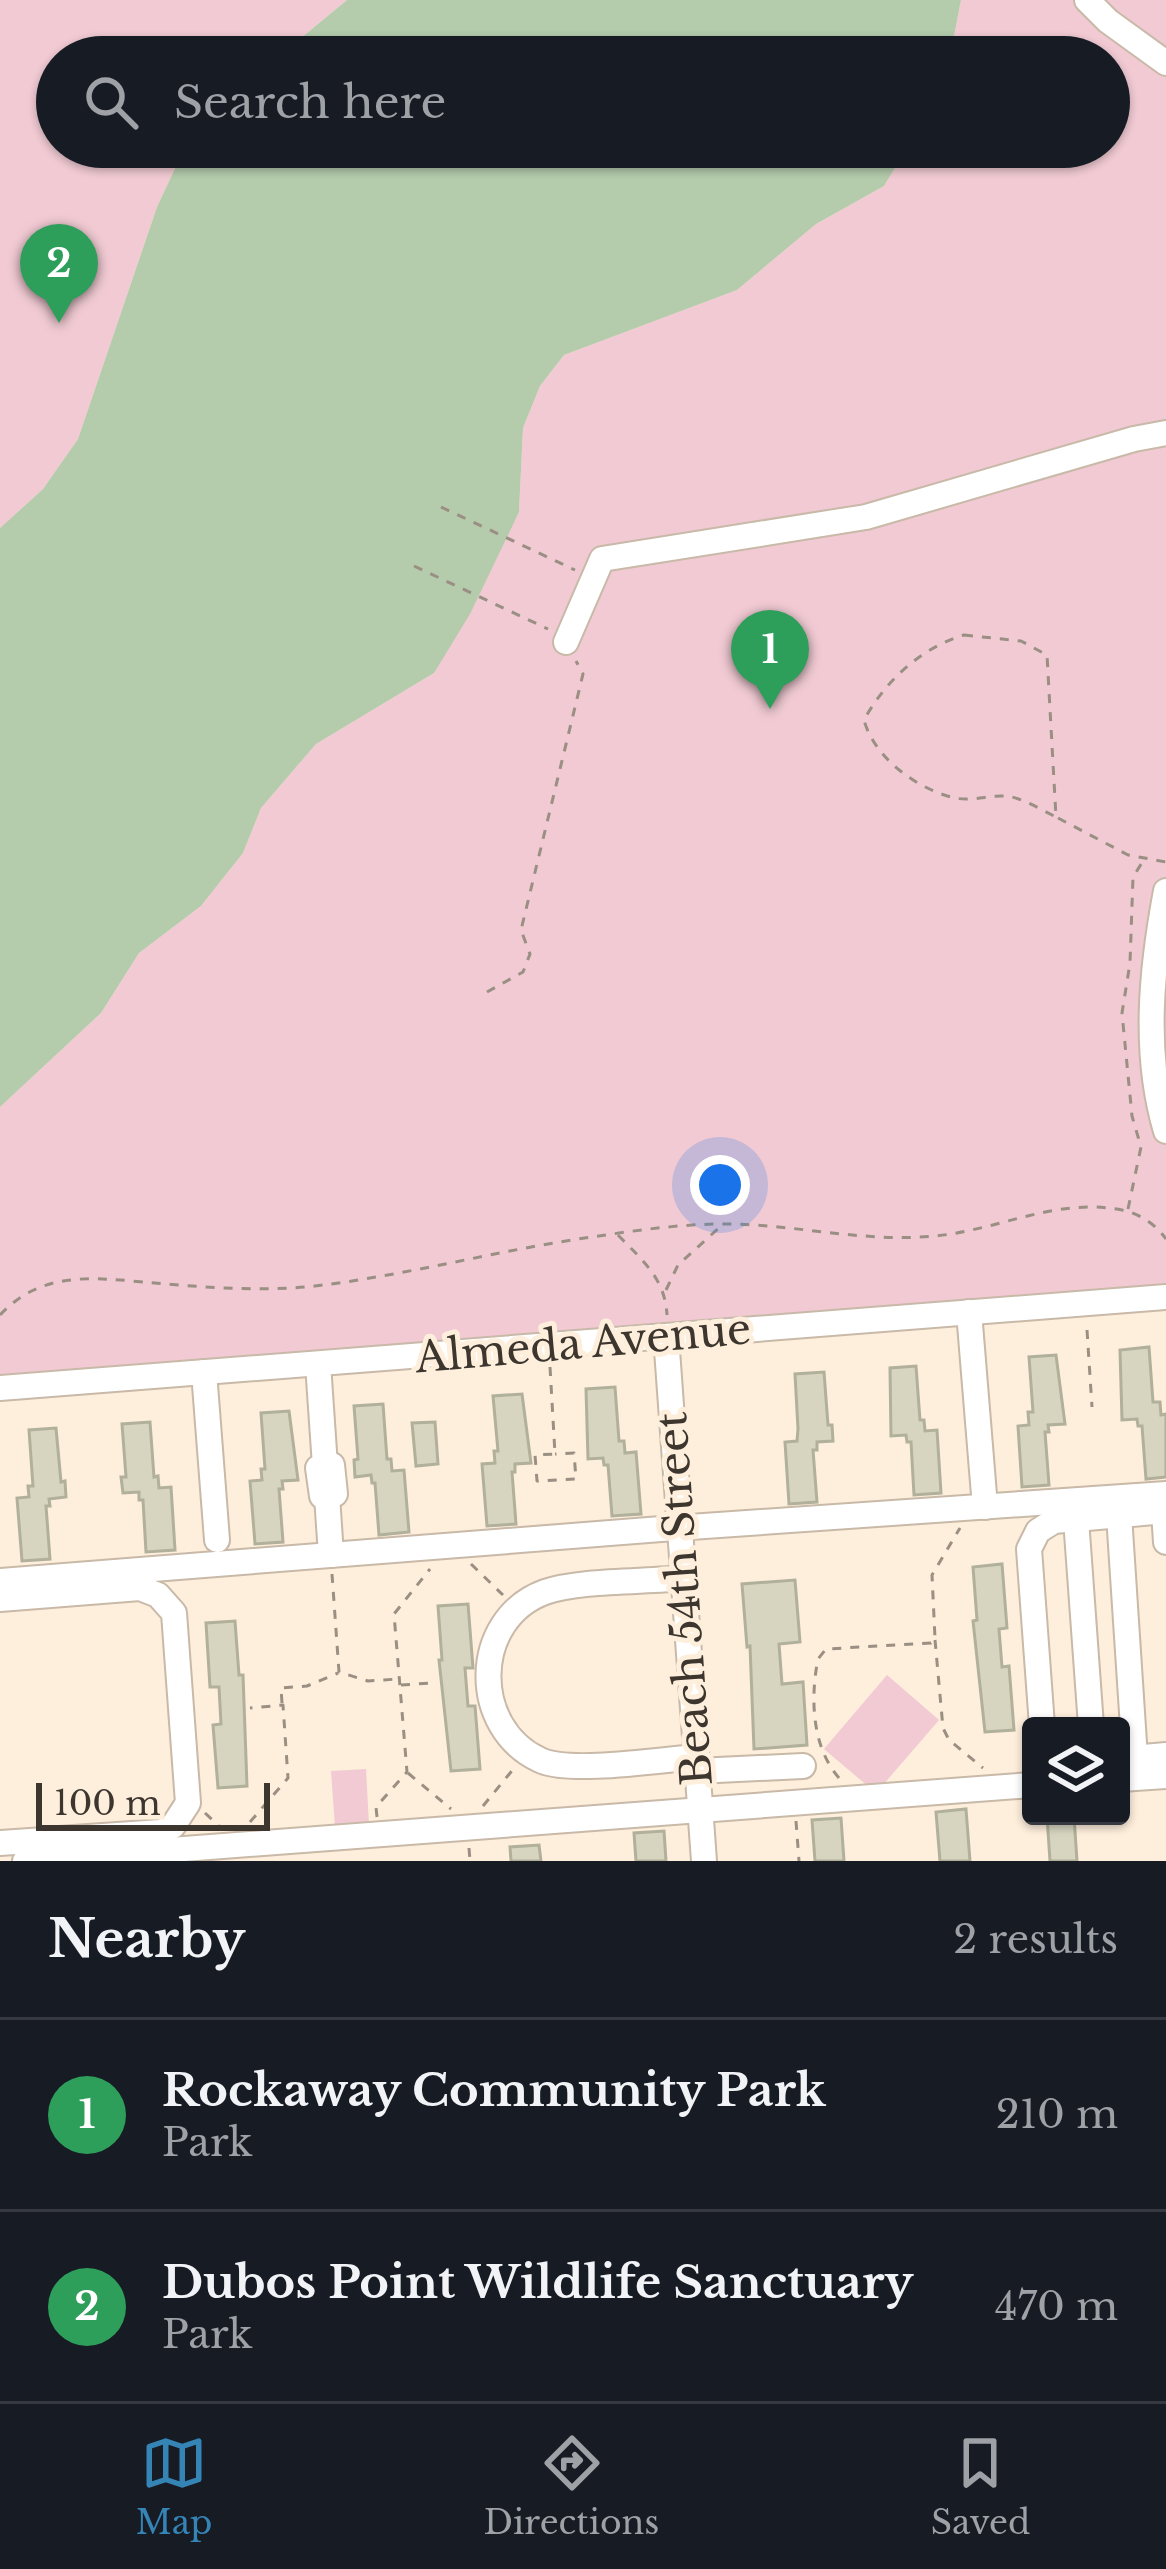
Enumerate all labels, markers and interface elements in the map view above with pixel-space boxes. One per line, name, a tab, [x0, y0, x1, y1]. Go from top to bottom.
search box	[36, 36, 1130, 168]
icon: search	[78, 69, 144, 135]
text: Search here	[174, 74, 446, 130]
pin: 2	[20, 224, 98, 323]
pin: 1	[731, 610, 809, 709]
your location	[690, 1155, 750, 1215]
street label: Almeda Avenue	[412, 1302, 753, 1384]
street label: Beach 54th Street	[645, 1410, 723, 1788]
map controls	[1022, 1717, 1130, 1825]
button: layers	[1022, 1717, 1130, 1825]
scale bar	[36, 1777, 270, 1830]
text: 100 m	[54, 1783, 161, 1824]
text: Nearby	[48, 1908, 245, 1971]
text: 2 results	[953, 1915, 1118, 1964]
text: Rockaway Community Park	[162, 2062, 826, 2118]
text: 1	[78, 2090, 96, 2139]
text: 210 m	[996, 2090, 1118, 2139]
text: Park	[162, 2118, 253, 2167]
text: Dubos Point Wildlife Sanctuary	[162, 2254, 913, 2310]
text: 2	[74, 2282, 100, 2331]
text: 470 m	[995, 2282, 1118, 2331]
text: Park	[162, 2310, 253, 2359]
tab: Map	[136, 2430, 212, 2543]
tab: Directions	[484, 2430, 659, 2543]
tab: Saved	[931, 2430, 1030, 2543]

